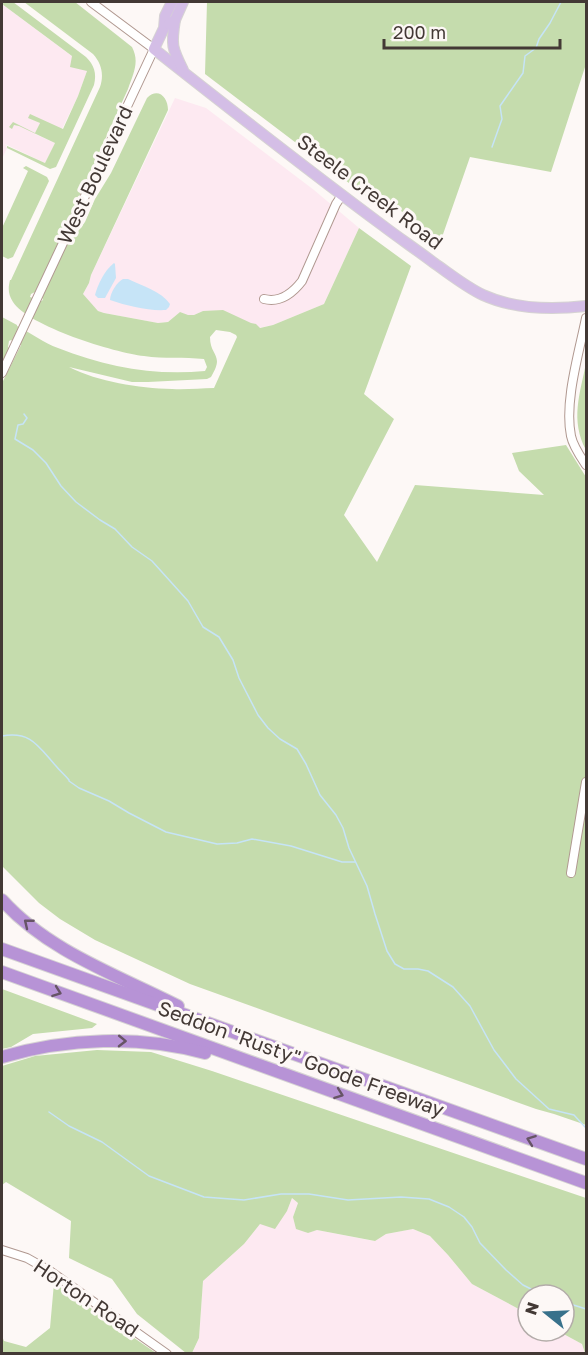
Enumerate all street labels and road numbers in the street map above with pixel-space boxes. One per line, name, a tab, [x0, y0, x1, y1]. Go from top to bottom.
street label: West Boulevard	[51, 101, 137, 248]
street label: Steele Creek Road	[293, 129, 448, 254]
street label: Seddon "Rusty" Goode Freeway	[155, 995, 448, 1121]
street label: Horton Road	[29, 1253, 144, 1341]

